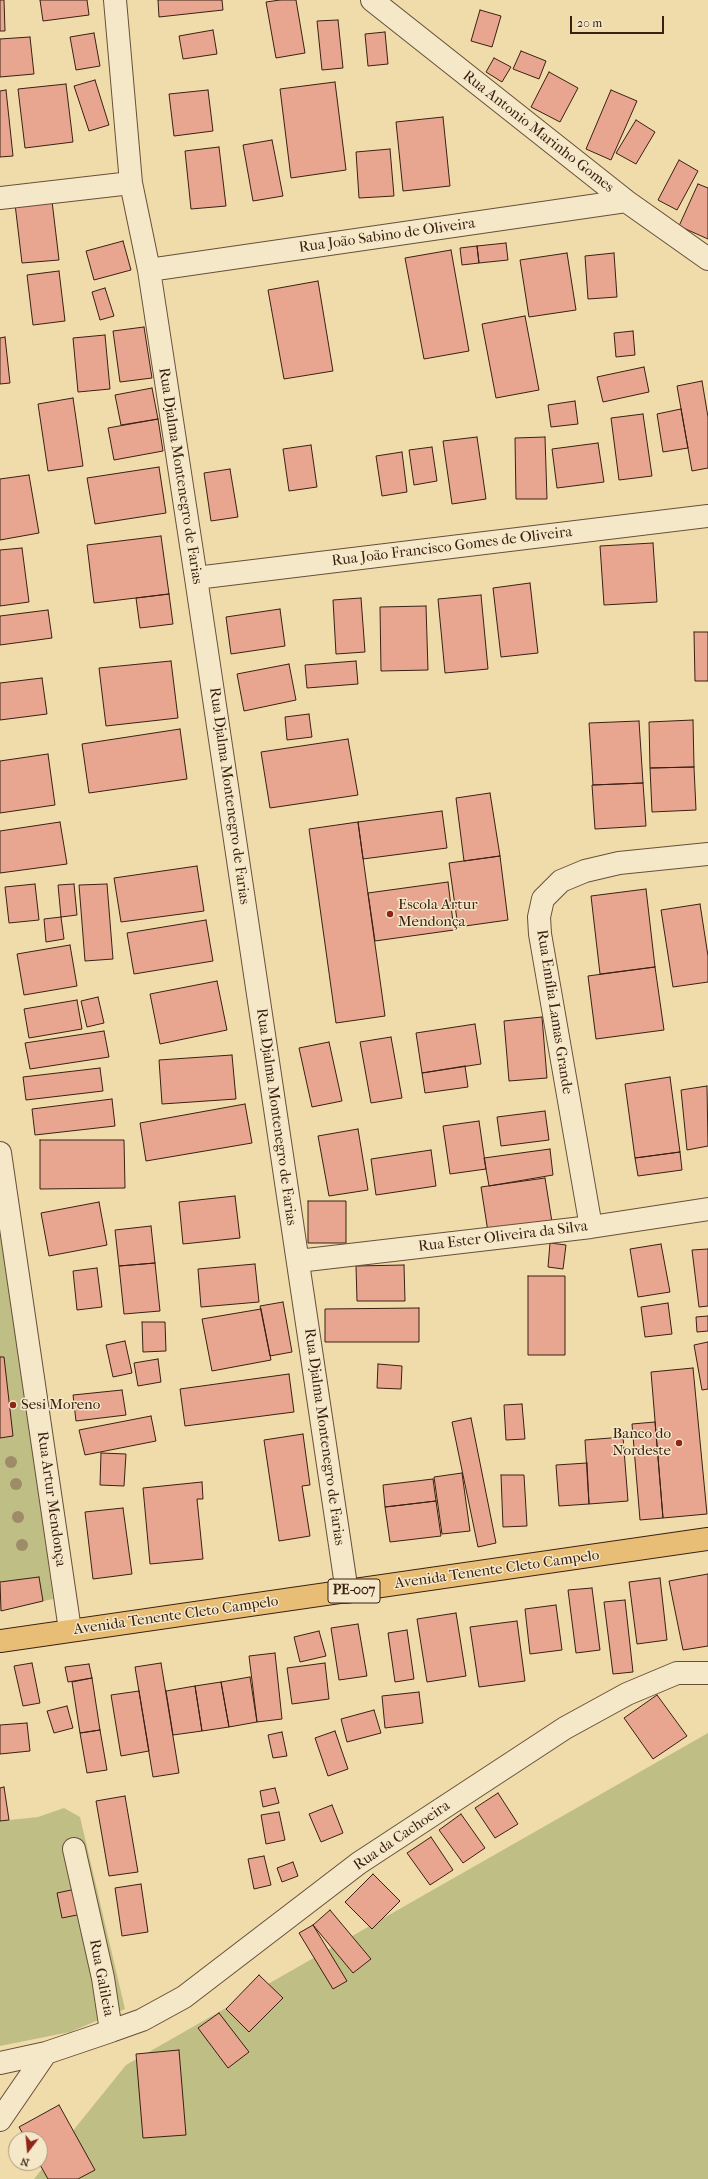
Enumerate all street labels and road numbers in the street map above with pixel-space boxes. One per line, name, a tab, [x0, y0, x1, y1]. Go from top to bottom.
street label: Rua Antonio Marinho Gomes	[459, 67, 617, 197]
street label: Rua João Sabino de Oliveira	[298, 215, 476, 257]
street label: Rua Djalma Montenegro de Farias	[154, 366, 206, 586]
street label: Rua João Francisco Gomes de Oliveira	[331, 523, 573, 571]
street label: Rua Djalma Montenegro de Farias	[205, 686, 253, 906]
street label: Rua Emília Lamas Grande	[532, 928, 576, 1096]
street label: Rua Djalma Montenegro de Farias	[252, 1007, 300, 1227]
street label: Rua Ester Oliveira da Silva	[417, 1218, 589, 1256]
street label: Rua Djalma Montenegro de Farias	[300, 1327, 348, 1547]
street label: Rua Artur Mendonça	[33, 1430, 69, 1568]
street label: Avenida Tenente Cleto Campelo	[393, 1547, 601, 1593]
road number: PE-007	[328, 1579, 380, 1603]
street label: Avenida Tenente Cleto Campelo	[72, 1593, 280, 1639]
street label: Rua da Cachoeira	[350, 1797, 454, 1875]
street label: Rua Galileia	[85, 1938, 117, 2018]

